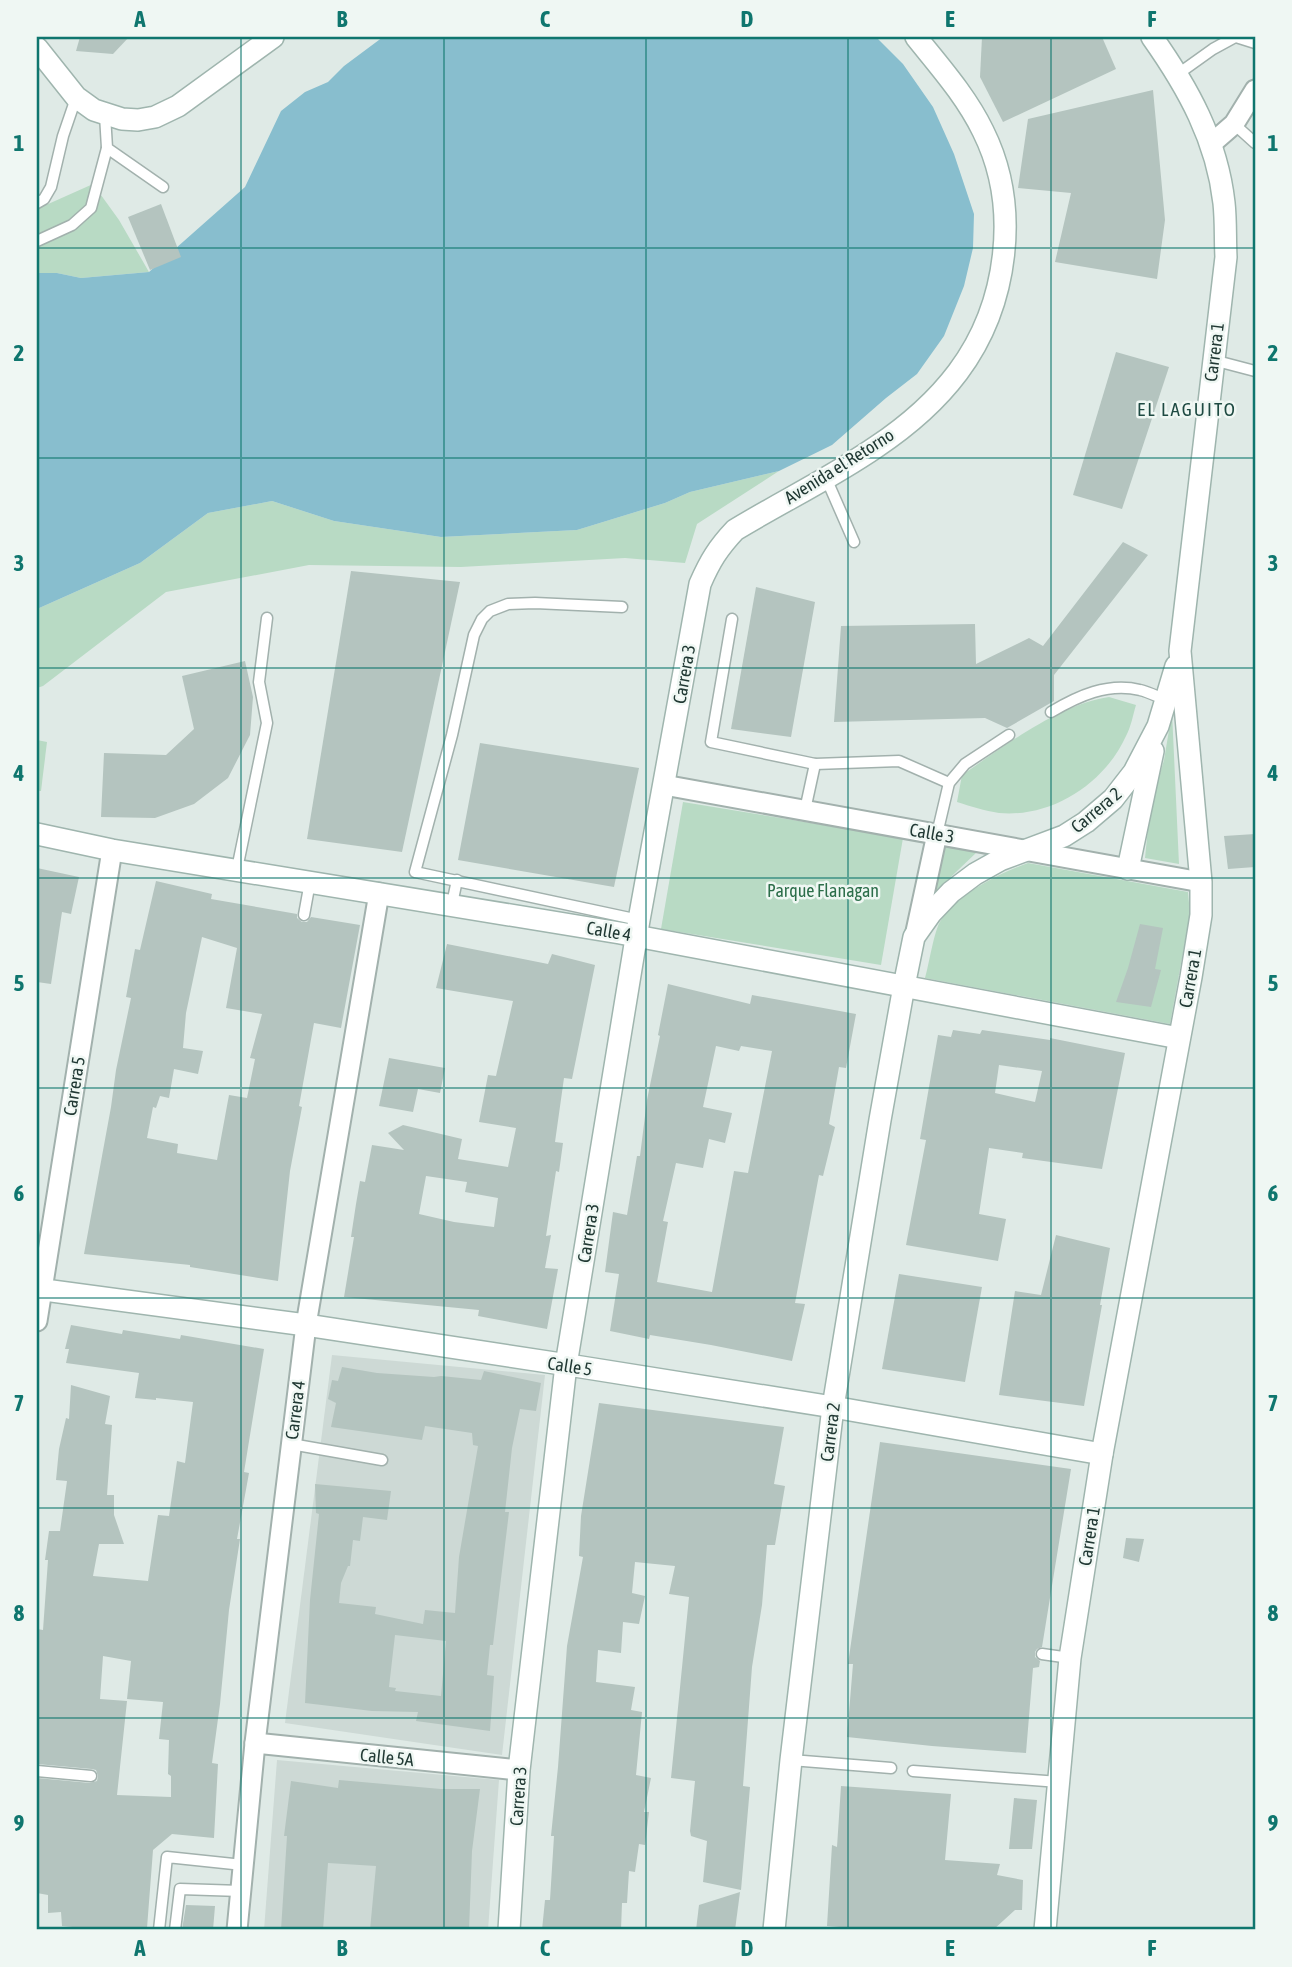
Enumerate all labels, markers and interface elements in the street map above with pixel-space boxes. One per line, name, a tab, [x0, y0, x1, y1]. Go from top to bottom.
text: A	[133, 6, 146, 32]
text: B	[337, 6, 348, 32]
text: C	[540, 6, 551, 32]
text: D	[741, 6, 754, 32]
text: E	[945, 6, 955, 32]
text: F	[1147, 6, 1157, 32]
text: 1	[14, 130, 25, 156]
text: 1	[1268, 130, 1279, 156]
street label: Carrera 1	[1200, 321, 1228, 383]
text: 2	[14, 340, 24, 366]
text: 2	[1268, 340, 1278, 366]
district label: EL LAGUITO	[1137, 398, 1237, 420]
street label: Avenida el Retorno	[780, 424, 898, 508]
text: 3	[14, 550, 24, 576]
text: 3	[1268, 550, 1278, 576]
street label: Carrera 3	[668, 643, 700, 705]
text: 4	[13, 760, 25, 786]
text: 4	[1267, 760, 1279, 786]
street label: Carrera 2	[1066, 783, 1126, 837]
street label: Calle 3	[908, 819, 956, 847]
park label: Parque Flanagan	[767, 880, 879, 901]
street label: Calle 4	[585, 917, 633, 945]
street label: Carrera 1	[1174, 947, 1206, 1009]
text: 5	[14, 970, 25, 996]
text: 5	[1268, 970, 1279, 996]
street label: Carrera 5	[59, 1055, 89, 1117]
text: 6	[14, 1180, 25, 1206]
text: 6	[1268, 1180, 1279, 1206]
street label: Carrera 3	[573, 1202, 603, 1264]
street label: Calle 5	[546, 1352, 594, 1380]
street label: Carrera 4	[281, 1379, 309, 1441]
text: 7	[14, 1390, 24, 1416]
text: 7	[1268, 1390, 1278, 1416]
street label: Carrera 2	[816, 1401, 844, 1463]
street label: Carrera 1	[1074, 1505, 1104, 1567]
text: 8	[14, 1600, 25, 1626]
text: 8	[1268, 1600, 1279, 1626]
street label: Calle 5A	[359, 1744, 415, 1770]
street label: Carrera 3	[505, 1766, 531, 1826]
text: 9	[14, 1810, 25, 1836]
text: 9	[1268, 1810, 1279, 1836]
text: A	[133, 1935, 146, 1961]
text: B	[337, 1935, 348, 1961]
text: C	[540, 1935, 551, 1961]
text: D	[741, 1935, 754, 1961]
text: E	[945, 1935, 955, 1961]
text: F	[1147, 1935, 1157, 1961]

